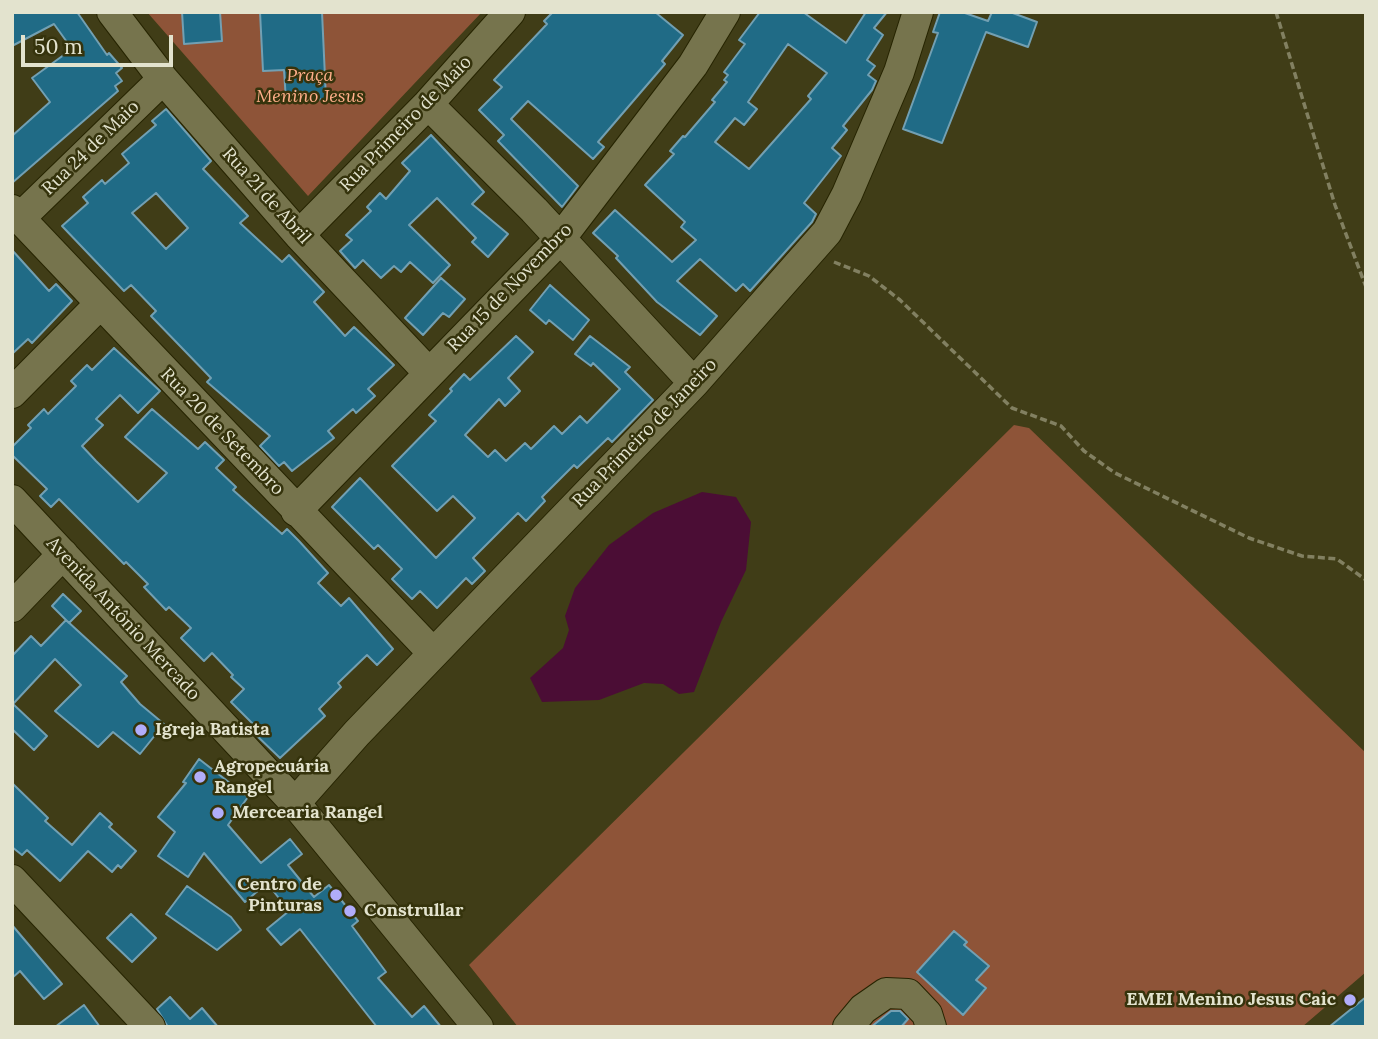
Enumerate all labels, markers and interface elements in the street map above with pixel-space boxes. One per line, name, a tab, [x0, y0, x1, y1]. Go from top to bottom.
scale bar	[24, 21, 177, 65]
text: 50 m	[34, 33, 83, 60]
street label: Rua Primeiro de Maio	[336, 52, 476, 196]
park label: Praça Menino Jesus	[256, 65, 364, 108]
street label: Rua 24 de Maio	[38, 96, 144, 200]
street label: Rua 21 de Abril	[217, 144, 315, 248]
street label: Rua 15 de Novembro	[443, 219, 577, 357]
street label: Rua Primeiro de Janeiro	[568, 354, 722, 512]
street label: Rua 20 de Setembro	[156, 364, 288, 500]
street label: Avenida Antônio Mercado	[42, 533, 204, 705]
place label: Igreja Batista	[155, 719, 270, 741]
marker: Igreja Batista	[133, 722, 149, 738]
place label: Agropecuária Rangel	[214, 756, 329, 798]
marker: Agropecuária Rangel	[192, 769, 208, 785]
place label: Mercearia Rangel	[232, 802, 383, 824]
marker: Mercearia Rangel	[210, 805, 226, 821]
place label: Centro de Pinturas	[237, 874, 322, 917]
marker: Centro de Pinturas	[328, 887, 344, 903]
place label: Construllar	[364, 900, 463, 922]
marker: Construllar	[342, 903, 358, 919]
place label: EMEI Menino Jesus Caic	[1126, 989, 1336, 1011]
marker: EMEI Menino Jesus Caic	[1342, 992, 1358, 1008]

